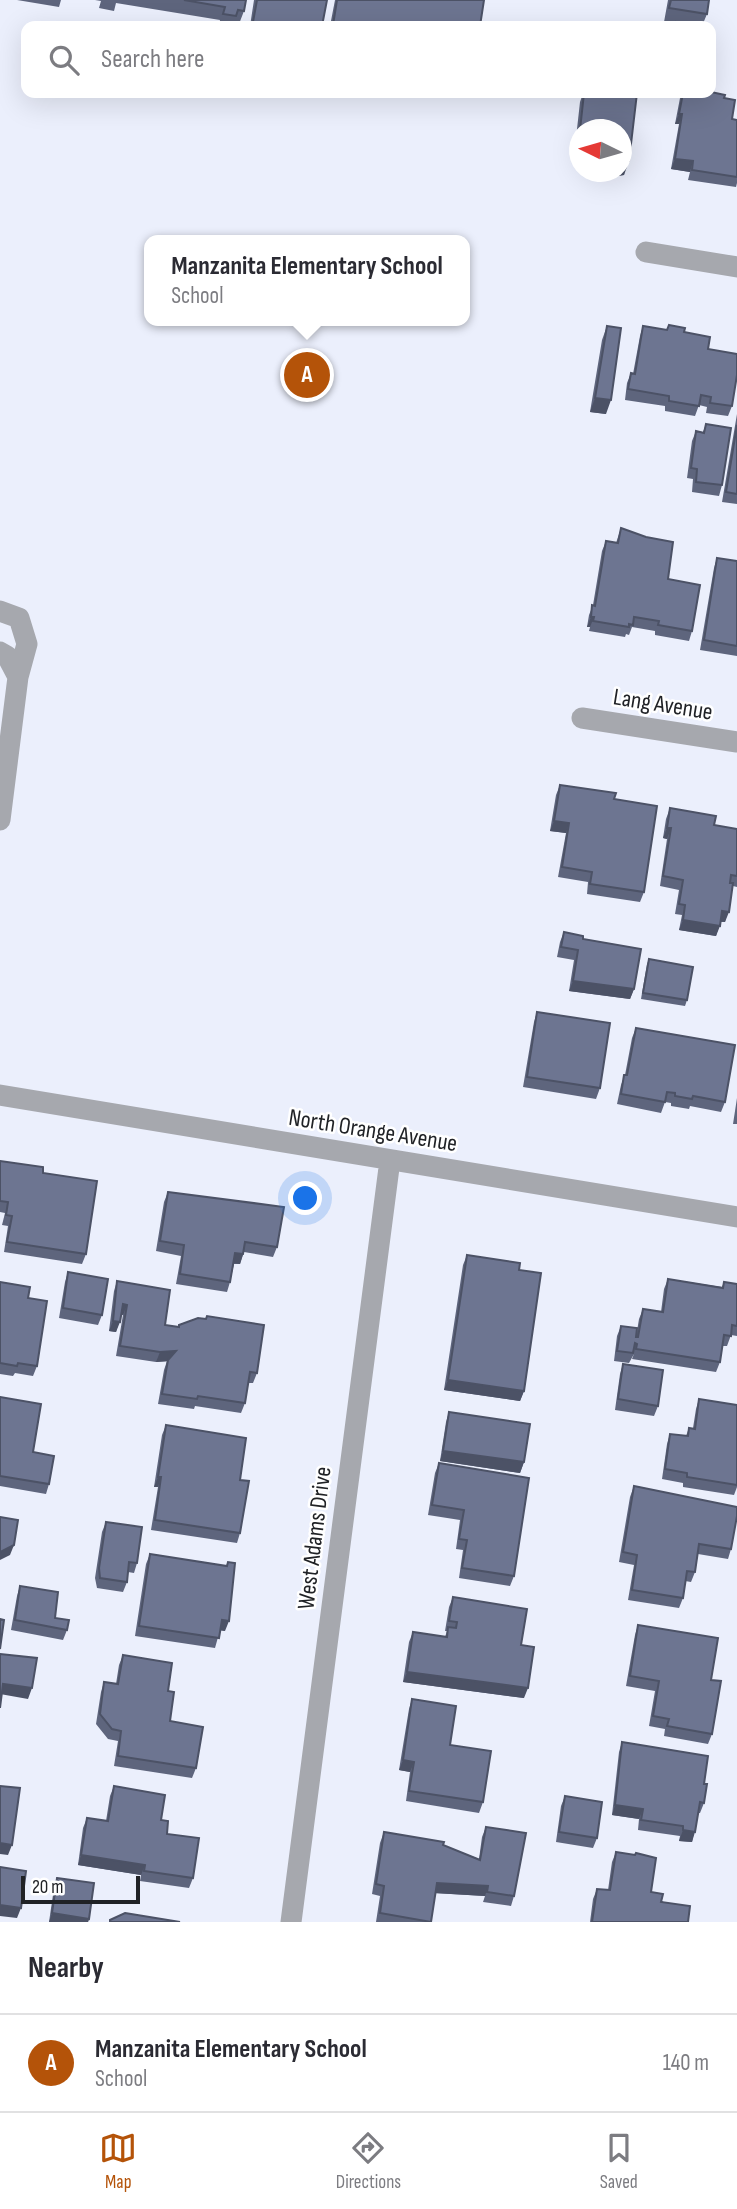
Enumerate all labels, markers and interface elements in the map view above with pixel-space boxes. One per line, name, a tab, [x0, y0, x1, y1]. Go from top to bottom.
search box	[21, 21, 716, 98]
icon: search	[45, 41, 83, 79]
text: Search here	[101, 44, 204, 75]
north arrow	[569, 119, 632, 182]
popup	[144, 235, 470, 326]
text: Manzanita Elementary School	[171, 251, 443, 282]
text: School	[171, 282, 223, 310]
pin: A	[284, 349, 330, 401]
street label: Lang Avenue	[611, 682, 715, 727]
street label: North Orange Avenue	[287, 1103, 459, 1158]
your location	[288, 1181, 322, 1215]
street label: West Adams Drive	[291, 1465, 338, 1611]
scale bar	[21, 1873, 140, 1905]
text: 20 m	[32, 1876, 64, 1899]
text: Nearby	[28, 1950, 104, 1986]
text: Manzanita Elementary School	[95, 2034, 367, 2065]
text: A	[46, 2049, 56, 2077]
text: 140 m	[663, 2049, 709, 2077]
text: School	[95, 2065, 147, 2093]
tab: Map	[99, 2129, 137, 2194]
tab: Directions	[336, 2129, 401, 2194]
tab: Saved	[600, 2129, 638, 2194]

